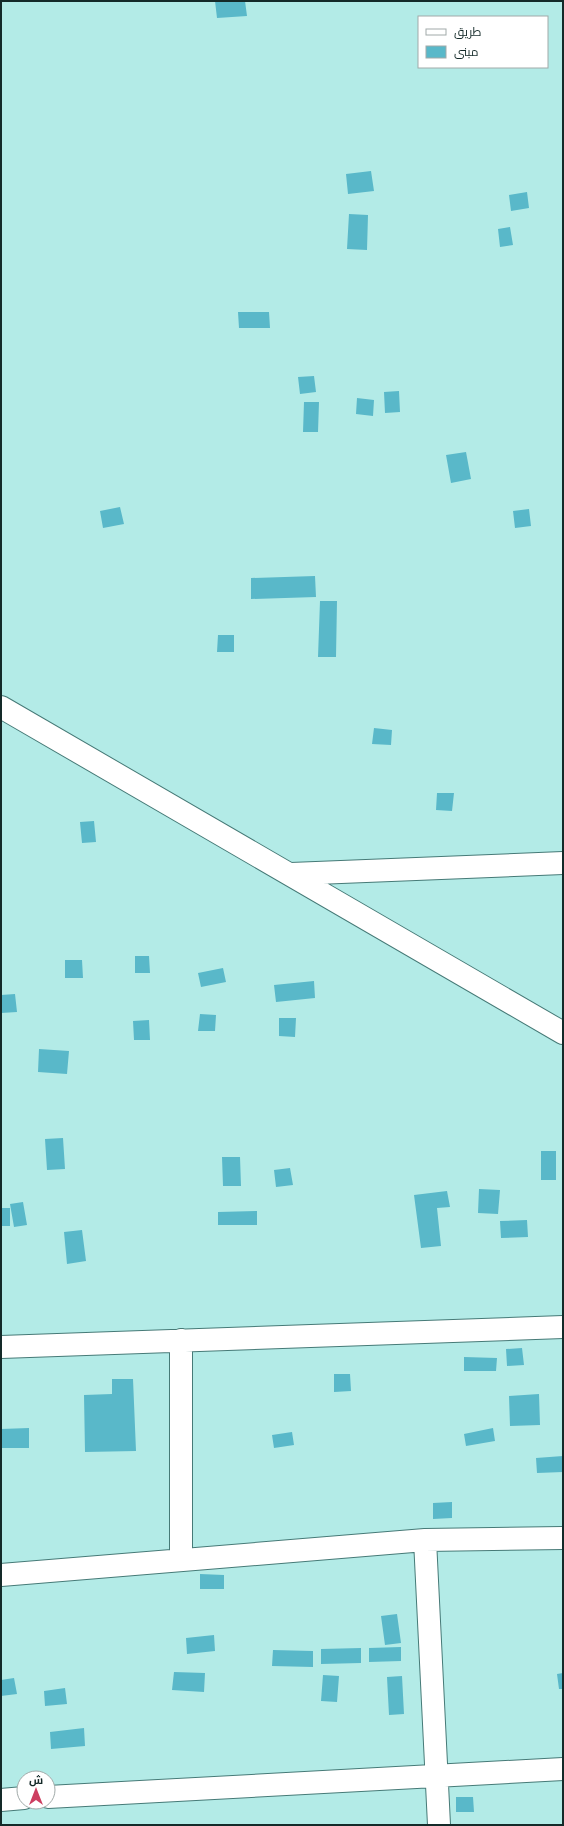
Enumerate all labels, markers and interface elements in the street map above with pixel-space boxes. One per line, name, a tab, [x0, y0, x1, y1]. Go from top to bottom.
legend	[418, 16, 548, 68]
text: طريق	[454, 24, 482, 39]
text: مبنى	[454, 44, 479, 59]
north arrow	[16, 1770, 56, 1810]
text: ش	[29, 1773, 43, 1787]

